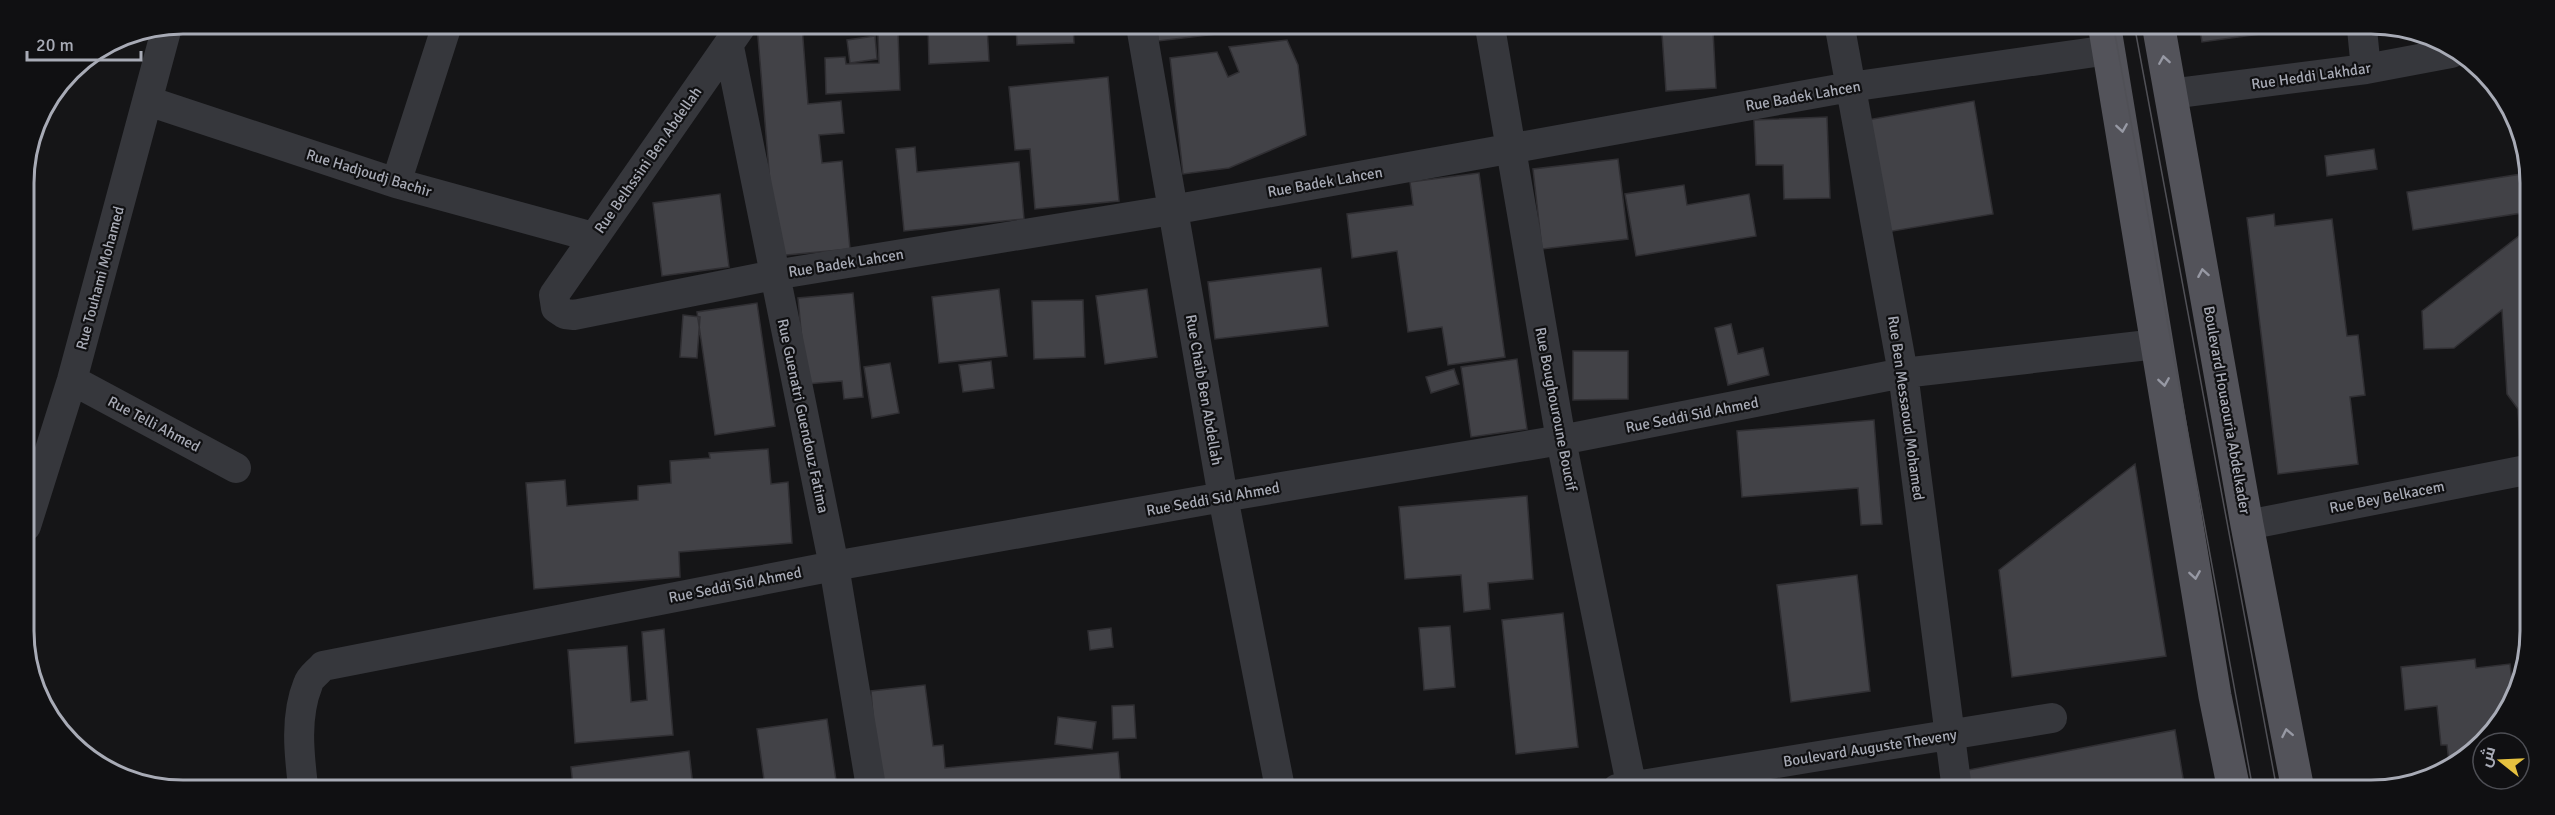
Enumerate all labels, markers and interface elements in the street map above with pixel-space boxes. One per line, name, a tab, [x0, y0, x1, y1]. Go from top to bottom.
scale bar	[27, 24, 141, 62]
text: 20 m	[36, 34, 74, 56]
one-way arrow	[2159, 56, 2171, 65]
street label: Rue Heddi Lakhdar	[2250, 59, 2372, 93]
street label: Rue Badek Lahcen	[1744, 77, 1862, 115]
street label: Rue Belhssini Ben Abdellah	[591, 83, 705, 237]
one-way arrow	[2115, 123, 2127, 132]
street label: Rue Hadjoudj Bachir	[304, 145, 434, 201]
street label: Rue Badek Lahcen	[1266, 163, 1384, 201]
street label: Rue Touhami Mohamed	[72, 204, 128, 352]
street label: Rue Badek Lahcen	[787, 245, 905, 281]
one-way arrow	[2197, 268, 2210, 278]
street label: Boulevard Houaouria Abdelkader	[2200, 304, 2254, 516]
street label: Rue Chaib Ben Abdellah	[1182, 313, 1226, 467]
street label: Rue Ben Messaoud Mohamed	[1884, 314, 1928, 502]
street label: Rue Guenatri Guendouz Fatima	[774, 317, 832, 515]
street label: Rue Boughouroune Boucif	[1531, 326, 1581, 493]
one-way arrow	[2157, 378, 2169, 387]
street label: Rue Telli Ahmed	[105, 392, 203, 456]
street label: Rue Seddi Sid Ahmed	[1624, 393, 1760, 437]
street label: Rue Bey Belkacem	[2328, 477, 2446, 517]
street label: Rue Seddi Sid Ahmed	[1145, 478, 1281, 520]
street label: Rue Seddi Sid Ahmed	[667, 563, 803, 607]
one-way arrow	[2188, 569, 2201, 579]
street label: Boulevard Auguste Theveny	[1782, 725, 1958, 771]
one-way arrow	[2281, 728, 2294, 738]
north arrow	[2471, 731, 2531, 791]
text: ش	[2475, 744, 2500, 770]

